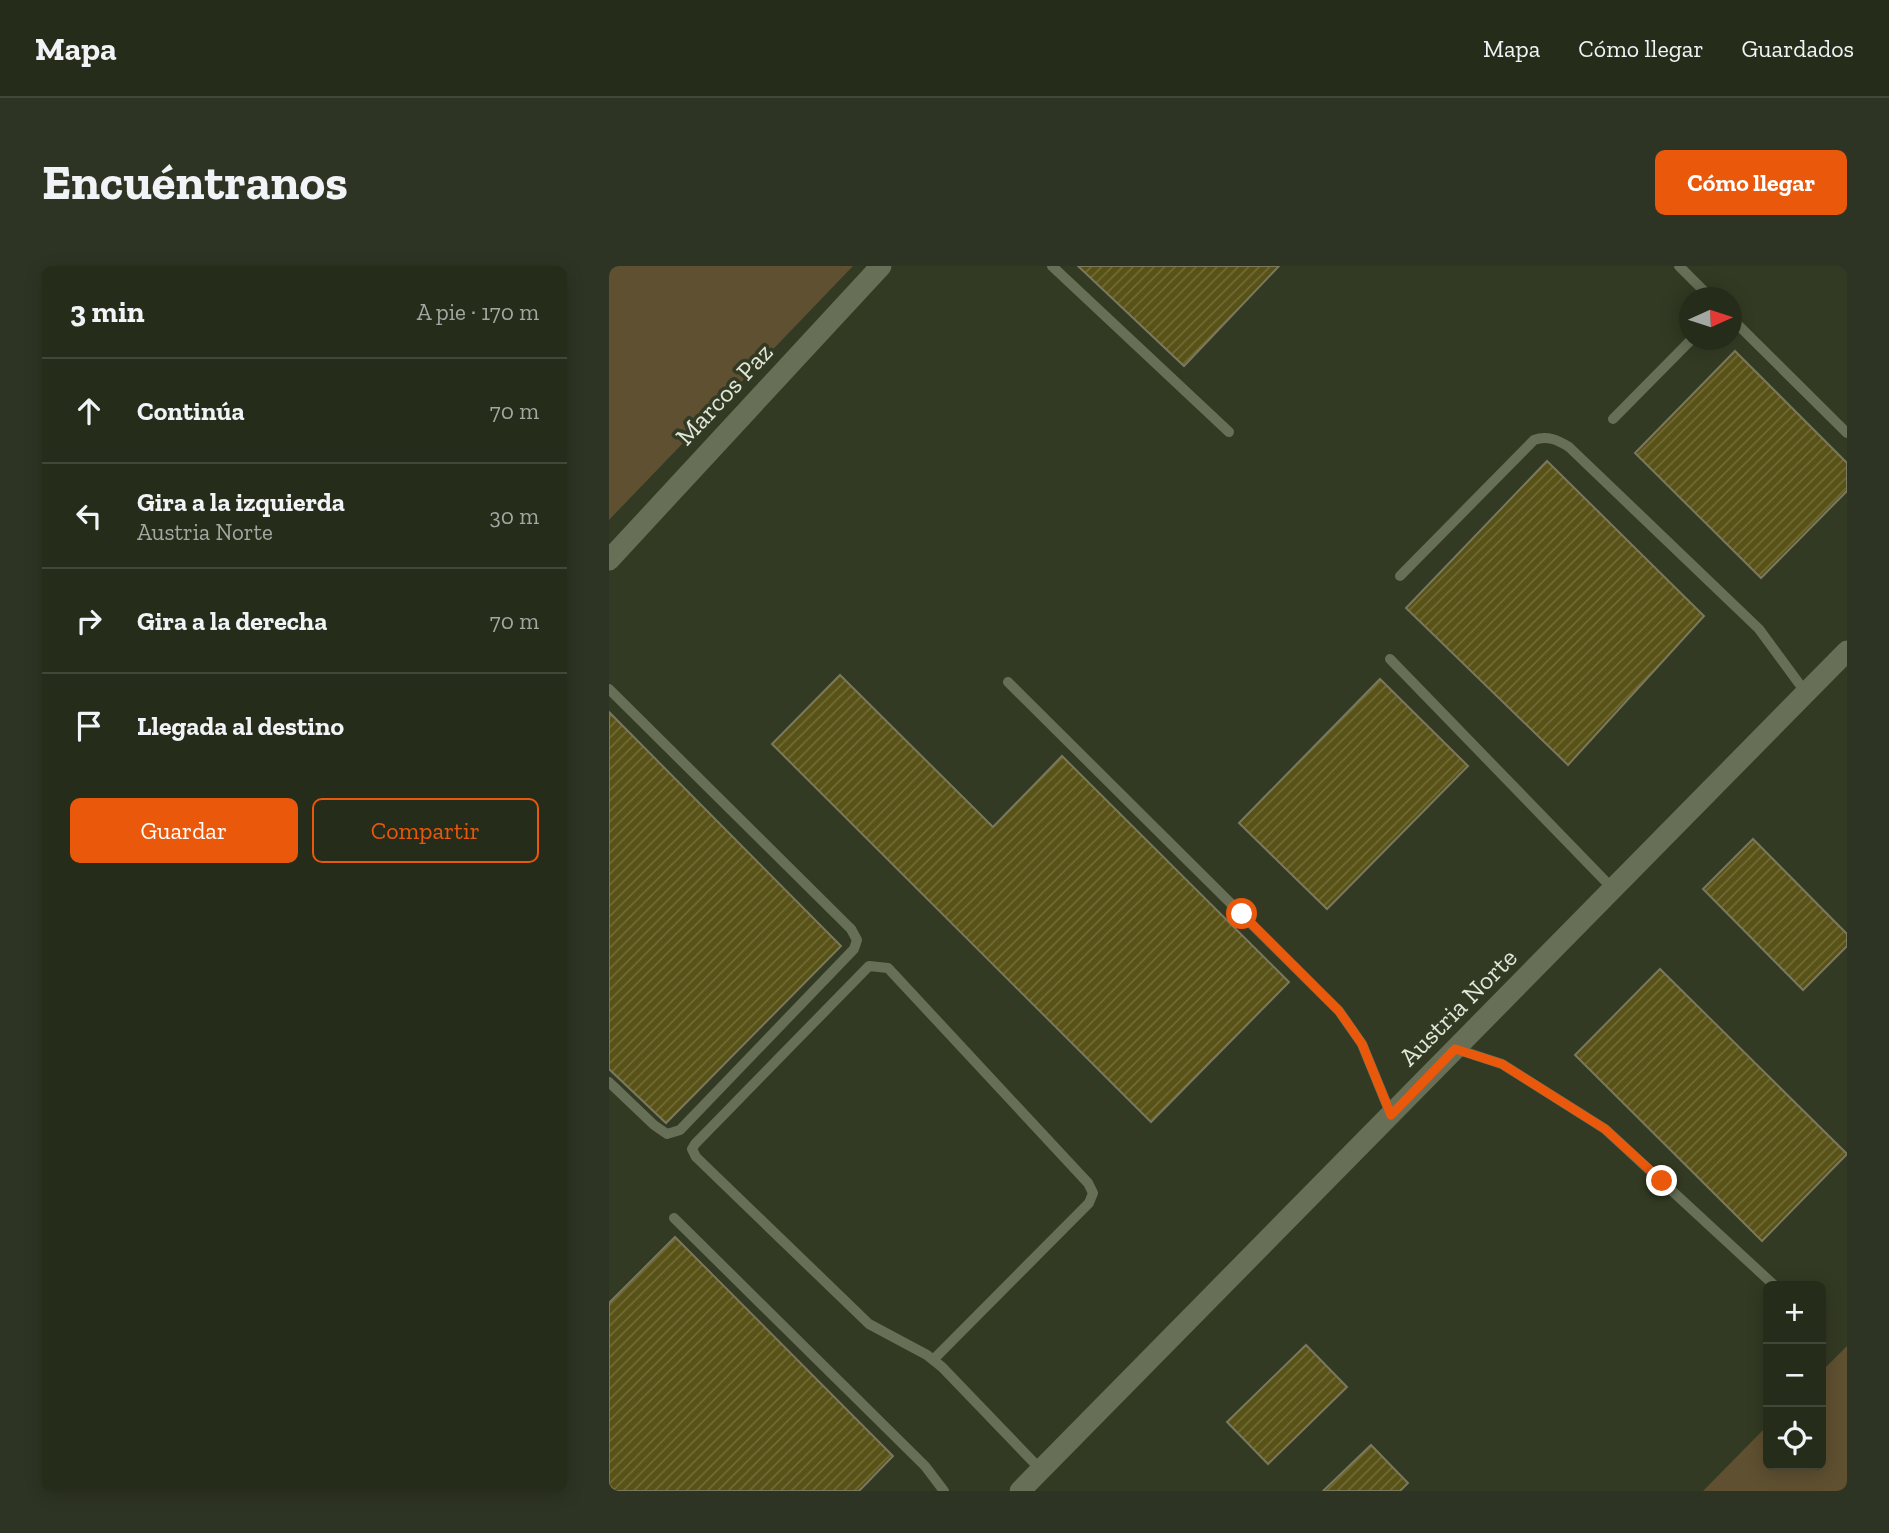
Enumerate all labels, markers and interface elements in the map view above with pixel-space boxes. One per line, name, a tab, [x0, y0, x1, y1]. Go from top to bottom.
text: Mapa	[35, 29, 117, 68]
text: Mapa	[1483, 34, 1540, 63]
text: Cómo llegar	[1578, 34, 1704, 63]
text: Guardados	[1742, 34, 1854, 63]
button: Cómo llegar	[1655, 150, 1847, 215]
text: Encuéntranos	[42, 153, 348, 212]
north arrow	[1679, 287, 1742, 350]
text: 3 min	[70, 294, 145, 330]
text: A pie · 170 m	[417, 298, 539, 326]
street label: Marcos Paz	[669, 336, 779, 452]
icon: ahead	[70, 392, 108, 430]
text: Continúa	[137, 395, 245, 427]
text: 70 m	[490, 397, 539, 425]
text: Gira a la izquierda	[137, 486, 345, 518]
icon: left	[70, 497, 108, 535]
text: 30 m	[489, 502, 539, 530]
text: Austria Norte	[137, 518, 273, 546]
icon: right	[70, 602, 108, 640]
text: Gira a la derecha	[137, 605, 327, 637]
text: 70 m	[490, 607, 539, 635]
icon: arrive	[70, 707, 108, 745]
text: Llegada al destino	[137, 710, 344, 742]
button: Guardar	[70, 798, 298, 863]
button: Compartir	[312, 798, 539, 863]
route start	[1226, 898, 1257, 929]
street label: Austria Norte	[1392, 941, 1524, 1073]
route end	[1646, 1165, 1677, 1196]
map controls	[1763, 1281, 1826, 1470]
button: +	[1763, 1281, 1826, 1344]
button: −	[1763, 1344, 1826, 1407]
button: locate	[1763, 1407, 1826, 1470]

